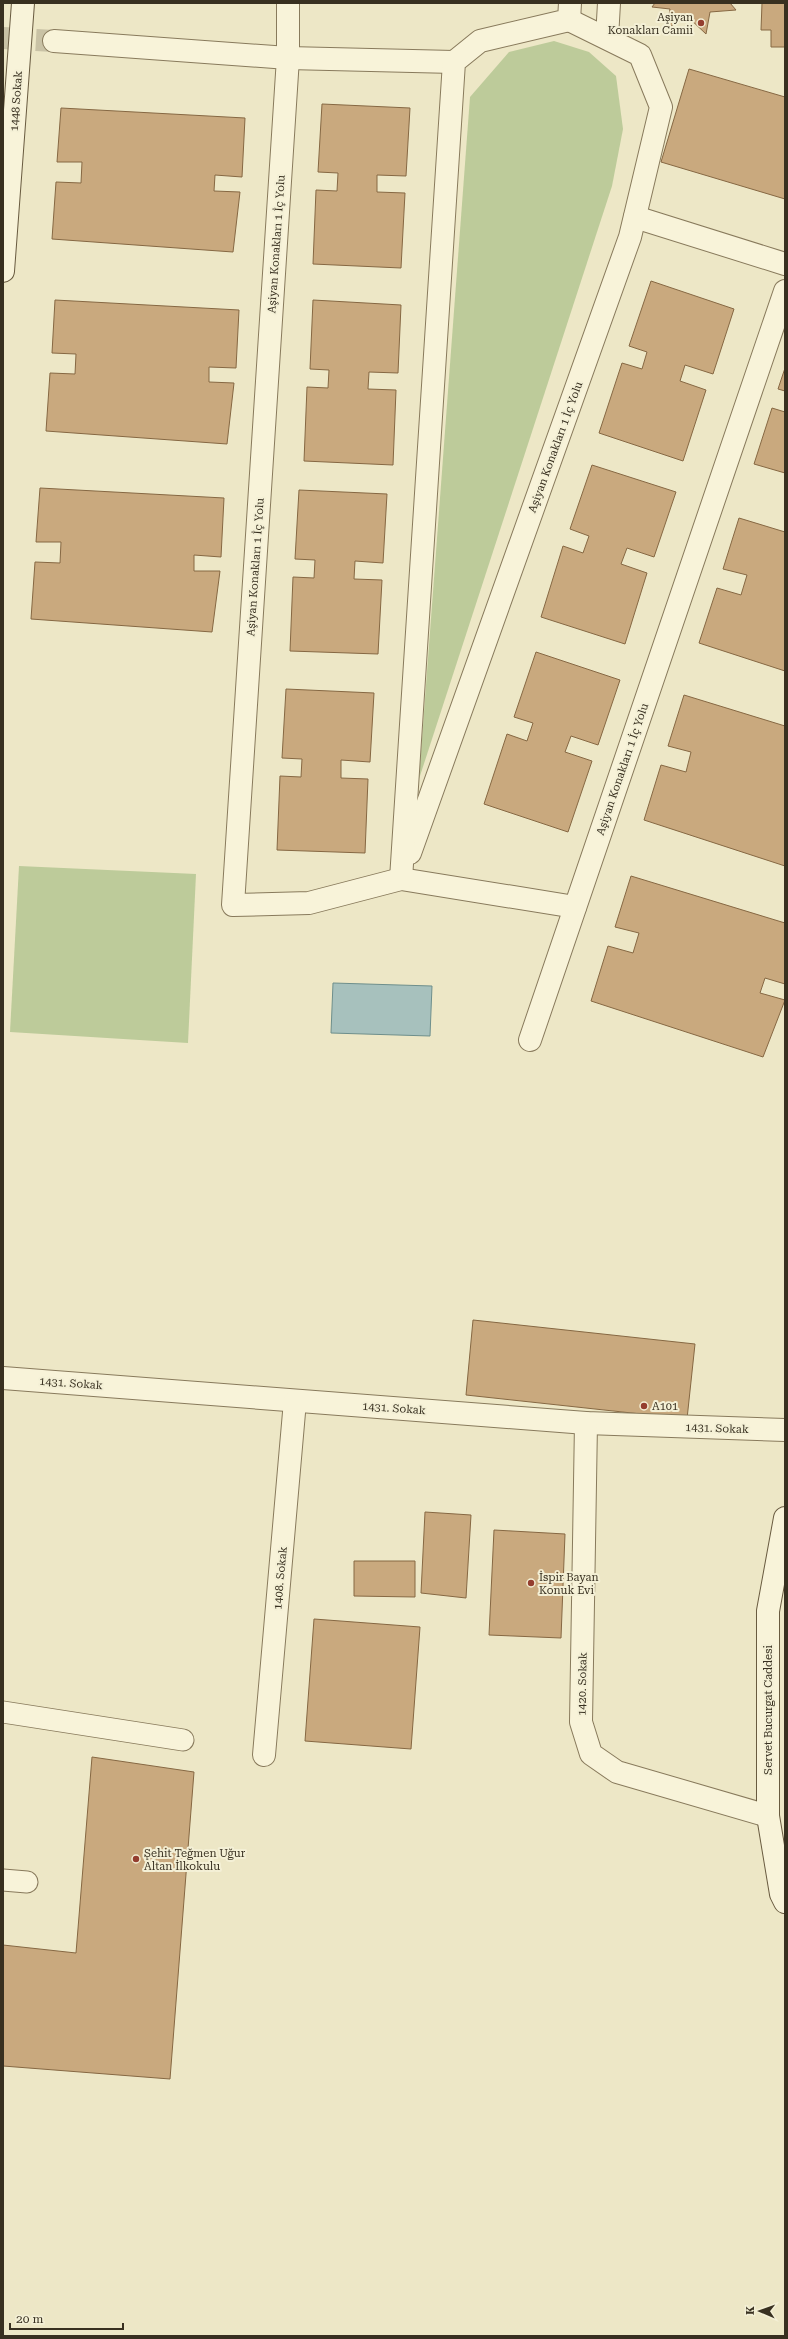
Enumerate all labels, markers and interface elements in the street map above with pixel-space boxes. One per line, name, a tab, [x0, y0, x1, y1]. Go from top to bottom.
place label: Aşiyan Konakları Camii	[608, 11, 693, 37]
marker: Aşiyan Konakları Camii	[696, 18, 706, 28]
street label: 1448 Sokak	[8, 70, 25, 132]
street label: Aşiyan Konakları 1 İç Yolu	[264, 174, 288, 314]
street label: Aşiyan Konakları 1 İç Yolu	[525, 379, 585, 515]
street label: Aşiyan Konakları 1 İç Yolu	[243, 497, 267, 637]
street label: Aşiyan Konakları 1 İç Yolu	[593, 701, 651, 837]
street label: 1431. Sokak	[39, 1375, 103, 1392]
street label: 1431. Sokak	[362, 1400, 426, 1417]
place label: A101	[652, 1400, 678, 1413]
marker: A101	[639, 1401, 649, 1411]
street label: 1431. Sokak	[685, 1421, 749, 1436]
street label: 1408. Sokak	[271, 1546, 290, 1610]
place label: İspir Bayan Konuk Evi	[539, 1570, 599, 1597]
marker: İspir Bayan Konuk Evi	[526, 1578, 536, 1588]
street label: Servet Bucurgat Caddesi	[762, 1645, 775, 1775]
street label: 1420. Sokak	[575, 1652, 590, 1716]
place label: Şehit Teğmen Uğur Altan İlkokulu	[144, 1847, 246, 1873]
marker: Şehit Teğmen Uğur Altan İlkokulu	[131, 1854, 141, 1864]
north arrow	[740, 2291, 780, 2331]
scale bar	[10, 2305, 123, 2331]
text: K	[744, 2306, 757, 2315]
text: 20 m	[16, 2312, 43, 2326]

